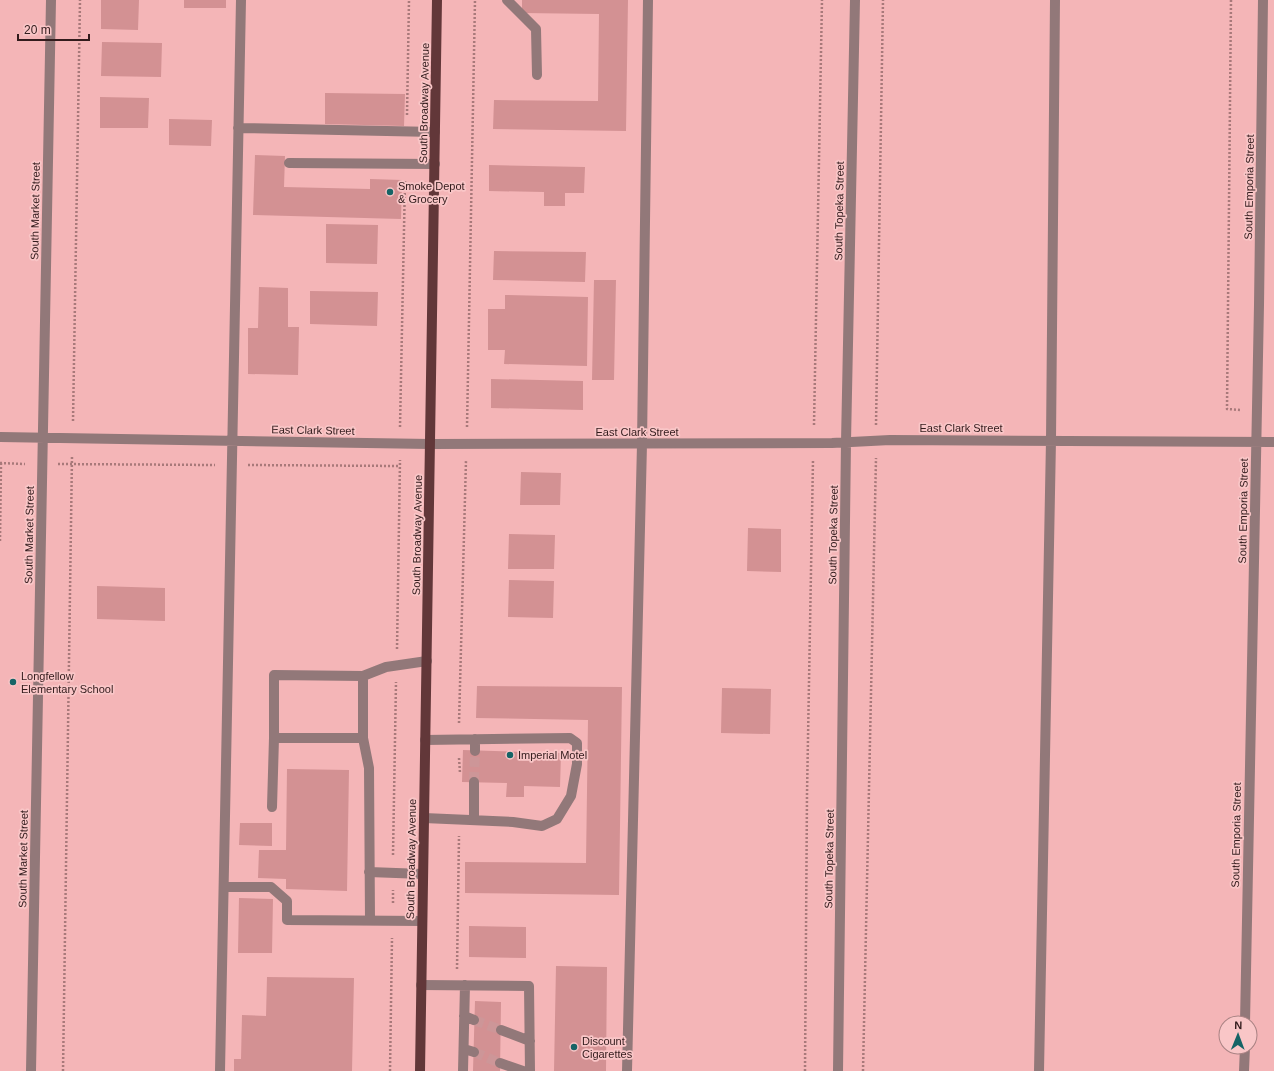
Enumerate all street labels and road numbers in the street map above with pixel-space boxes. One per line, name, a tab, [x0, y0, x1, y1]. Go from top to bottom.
street label: South Broadway Avenue	[417, 43, 431, 163]
street label: South Emporia Street	[1242, 134, 1256, 240]
street label: South Topeka Street	[832, 161, 846, 261]
street label: South Market Street	[28, 162, 42, 260]
street label: East Clark Street	[919, 422, 1003, 434]
street label: East Clark Street	[271, 423, 355, 437]
street label: East Clark Street	[595, 426, 679, 438]
street label: South Emporia Street	[1236, 458, 1250, 564]
street label: South Broadway Avenue	[410, 475, 424, 595]
street label: South Topeka Street	[826, 485, 840, 585]
street label: South Market Street	[22, 486, 36, 584]
street label: South Emporia Street	[1229, 782, 1243, 888]
street label: South Broadway Avenue	[404, 799, 418, 919]
street label: South Topeka Street	[822, 809, 836, 909]
street label: South Market Street	[16, 810, 30, 908]

